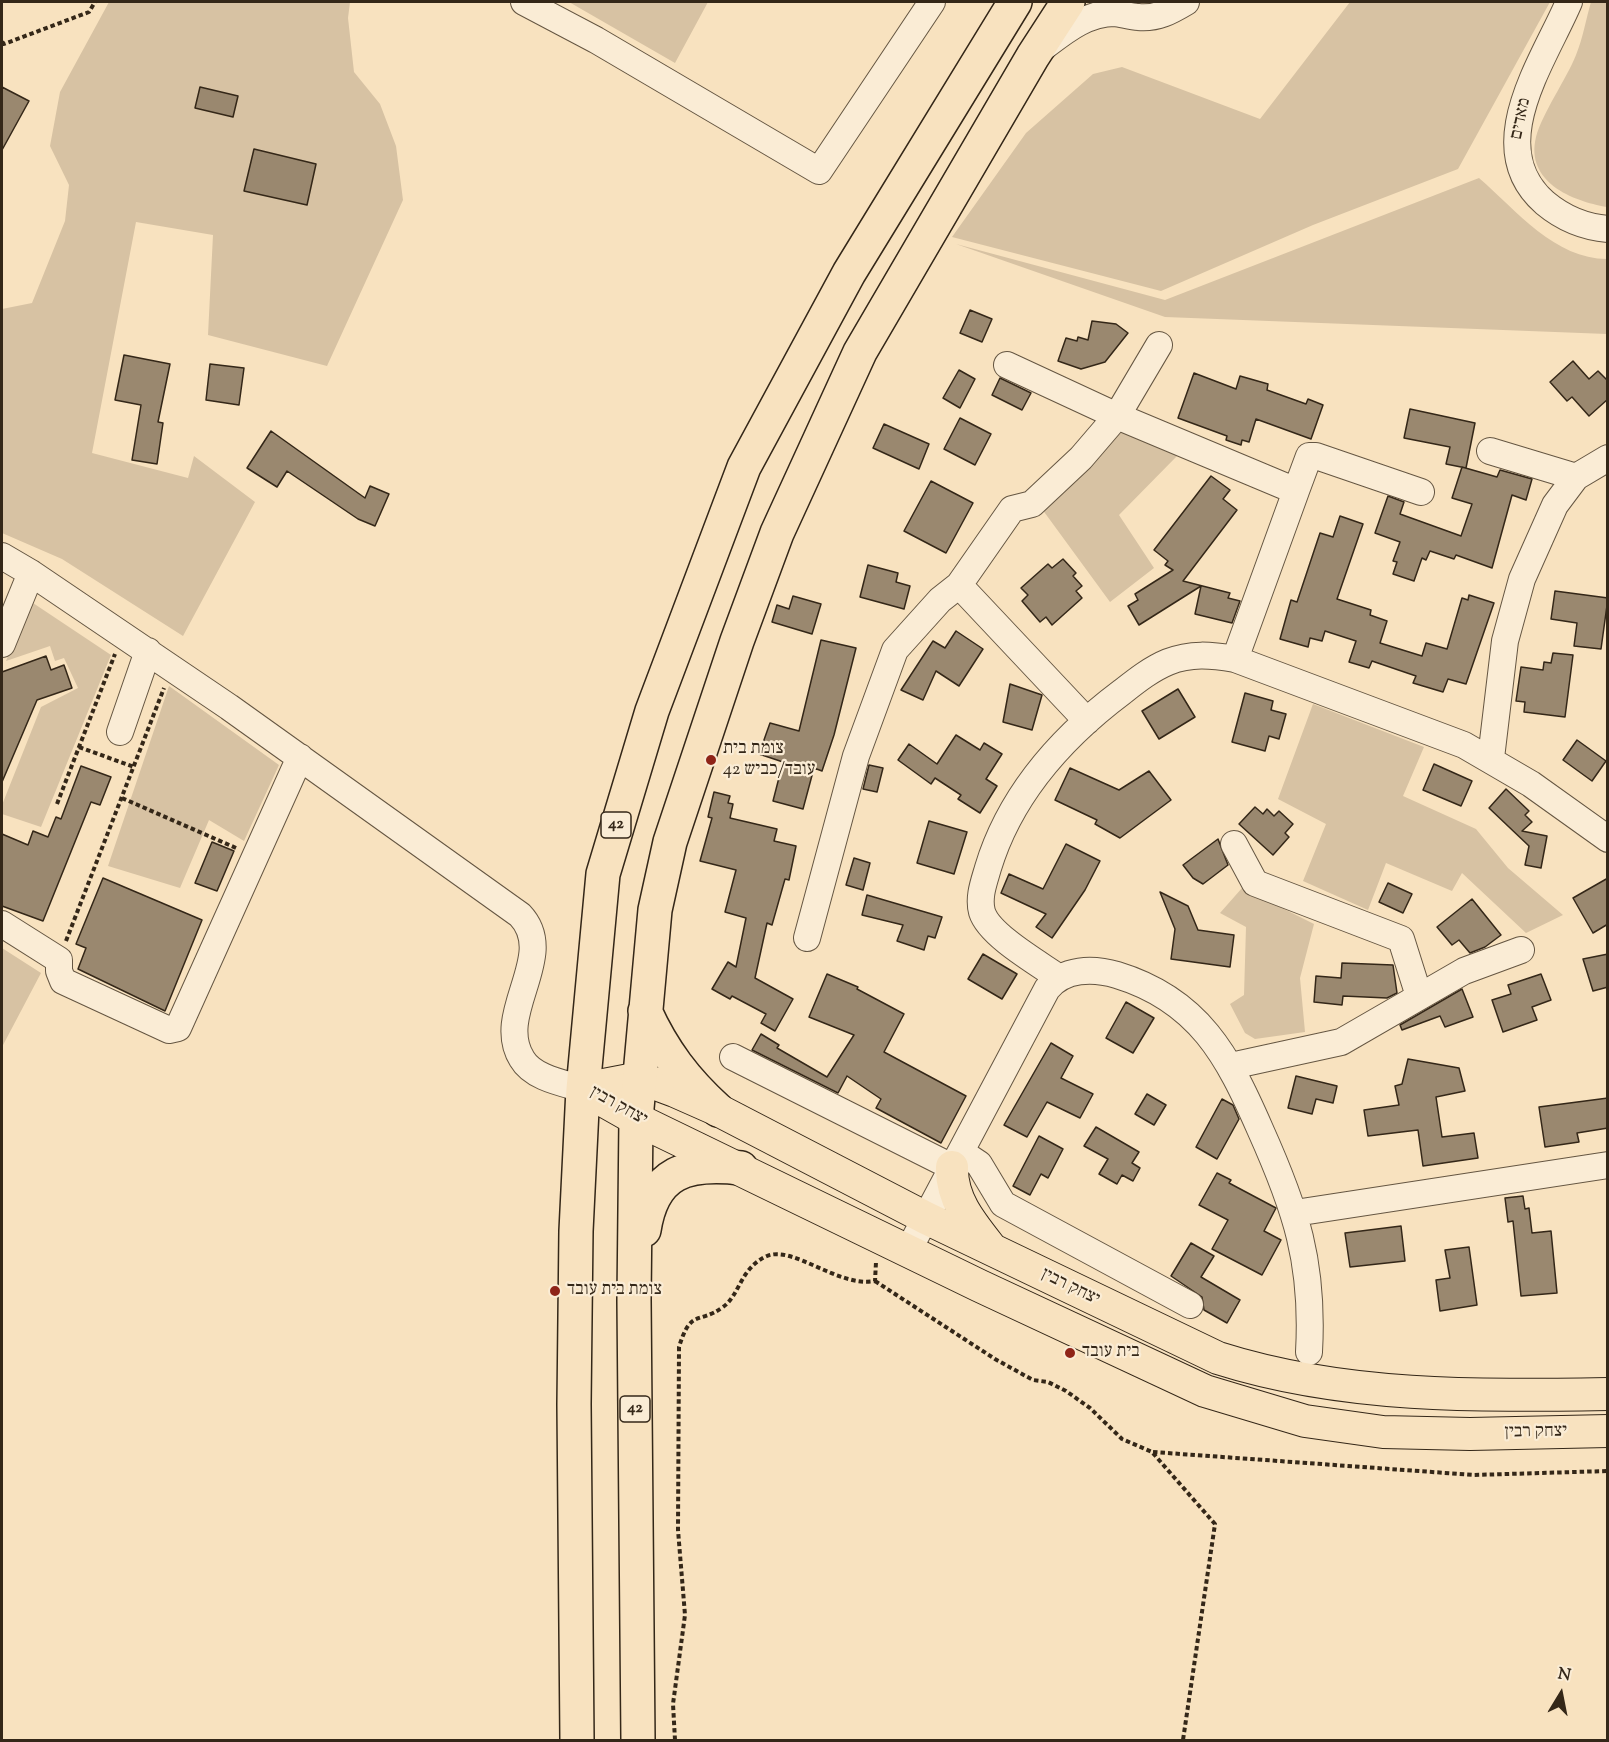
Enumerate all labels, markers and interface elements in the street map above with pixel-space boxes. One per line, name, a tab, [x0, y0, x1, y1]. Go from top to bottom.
street label: מאדים	[1507, 96, 1537, 142]
place label: צומת בית עובד/כביש 42	[723, 739, 815, 782]
marker: צומת בית עובד/כביש 42	[704, 753, 718, 767]
road number: 42	[601, 812, 631, 838]
street label: יצחק רבין	[585, 1082, 651, 1132]
street label: יצחק רבין	[1037, 1265, 1103, 1311]
place label: צומת בית עובד	[567, 1280, 662, 1302]
marker: צומת בית עובד	[548, 1284, 562, 1298]
place label: בית עובד	[1082, 1342, 1140, 1364]
marker: בית עובד	[1063, 1346, 1077, 1360]
road number: 42	[620, 1396, 650, 1422]
street label: יצחק רבין	[1505, 1422, 1567, 1444]
text: N	[1556, 1663, 1573, 1688]
north arrow	[1531, 1664, 1591, 1724]

